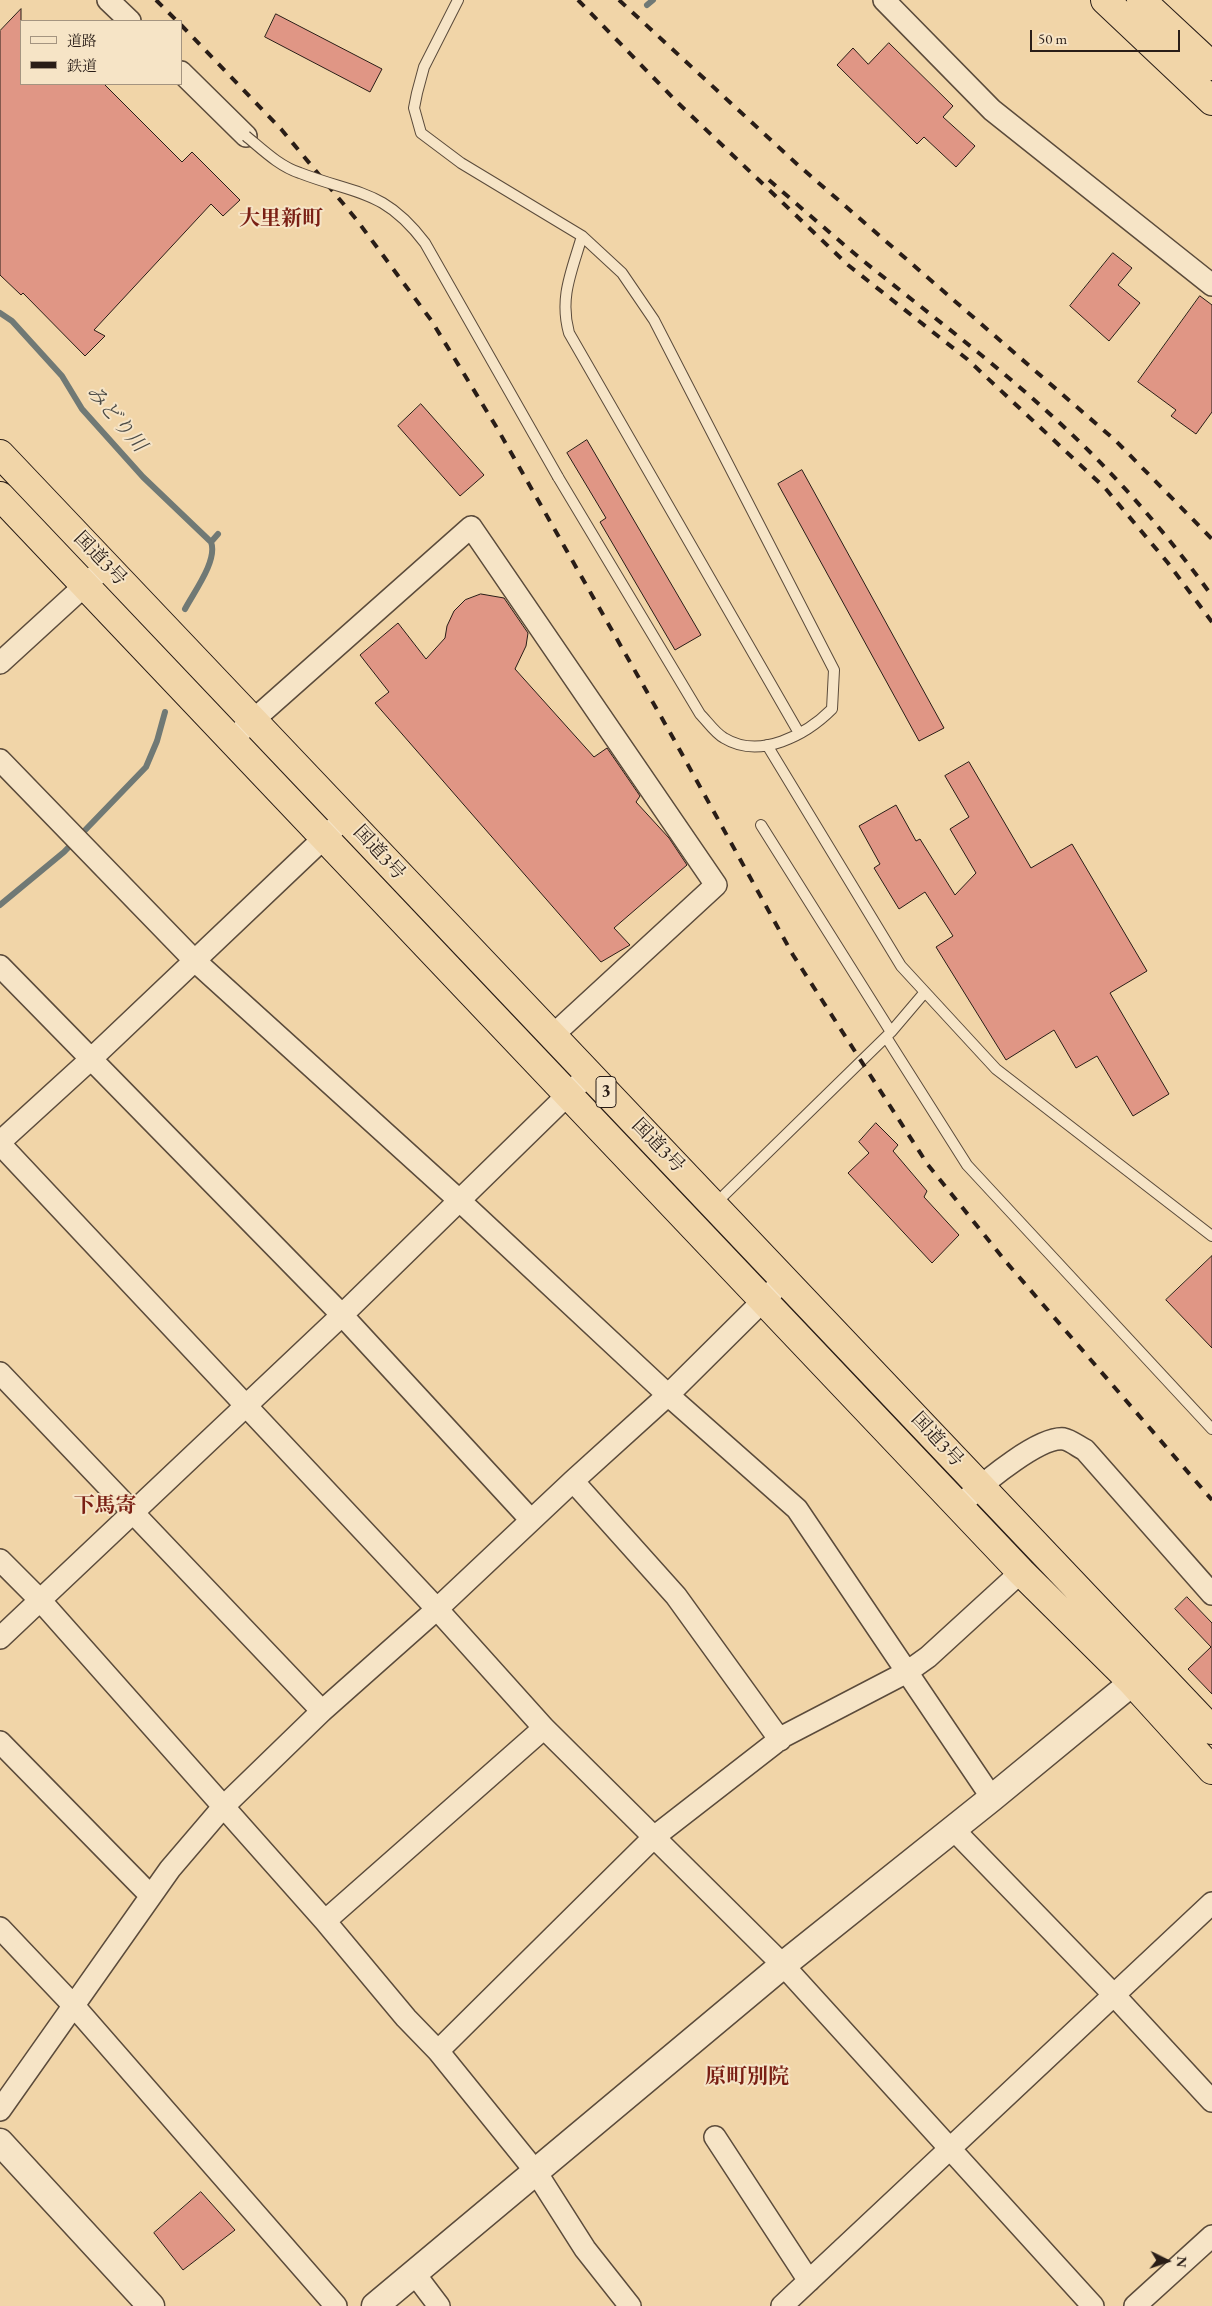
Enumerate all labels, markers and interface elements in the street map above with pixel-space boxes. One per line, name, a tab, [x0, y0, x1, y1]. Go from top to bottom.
legend	[20, 20, 182, 85]
scale bar	[1032, 20, 1182, 52]
text: 50 m	[1038, 29, 1067, 48]
text: 道路	[67, 31, 97, 50]
text: 鉄道	[67, 56, 97, 75]
district label: 大里新町	[239, 206, 323, 232]
water label: みどり川	[81, 381, 151, 457]
street label: 国道3号	[69, 527, 131, 591]
street label: 国道3号	[348, 821, 410, 885]
road number: 3	[596, 1076, 616, 1108]
street label: 国道3号	[627, 1114, 689, 1178]
street label: 国道3号	[906, 1408, 968, 1472]
district label: 下馬寄	[74, 1493, 136, 1519]
district label: 原町別院	[705, 2064, 789, 2090]
north arrow	[1142, 2236, 1192, 2286]
text: N	[1173, 2256, 1191, 2268]

